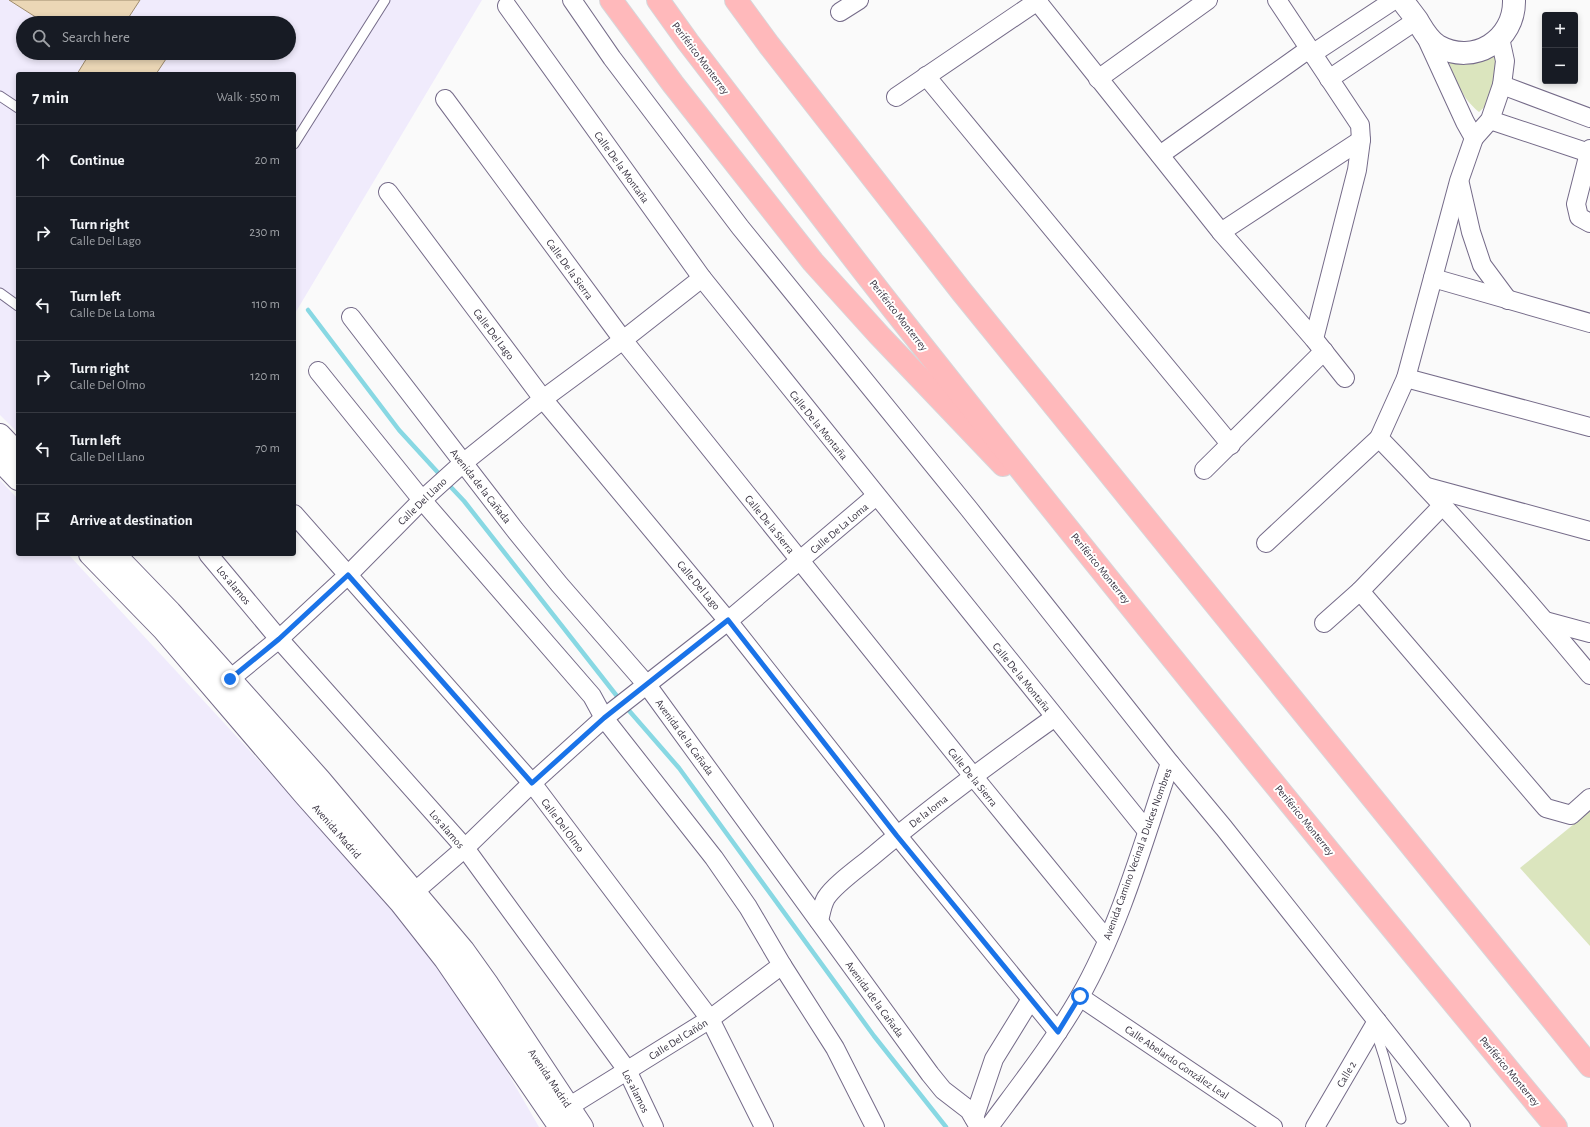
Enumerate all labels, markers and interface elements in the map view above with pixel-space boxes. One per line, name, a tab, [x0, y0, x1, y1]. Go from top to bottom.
map controls	[1542, 12, 1578, 84]
button: +	[1542, 12, 1578, 48]
search box	[16, 16, 296, 60]
street label: Periférico Monterrey	[670, 20, 731, 97]
icon: search	[30, 27, 52, 49]
text: Search here	[62, 30, 130, 45]
button: −	[1542, 48, 1578, 84]
text: 7 min	[32, 89, 69, 106]
text: Walk · 550 m	[216, 91, 280, 104]
street label: Calle De la Montaña	[592, 130, 651, 205]
icon: ahead	[32, 150, 54, 172]
text: Continue	[70, 153, 125, 168]
text: 20 m	[255, 154, 280, 167]
text: Turn right	[70, 217, 129, 232]
icon: right	[32, 222, 54, 244]
text: 230 m	[249, 226, 280, 239]
text: Calle Del Lago	[70, 235, 141, 248]
street label: Calle De la Sierra	[544, 237, 595, 302]
street label: Periférico Monterrey	[867, 278, 930, 353]
text: Turn left	[70, 289, 121, 304]
icon: left	[32, 294, 54, 316]
text: 110 m	[252, 298, 280, 311]
text: Calle De La Loma	[70, 307, 155, 320]
street label: Calle Del Lago	[471, 307, 516, 362]
text: Turn right	[70, 361, 129, 376]
icon: right	[32, 366, 54, 388]
text: 120 m	[250, 370, 280, 383]
text: Calle Del Olmo	[70, 379, 145, 392]
street label: Calle De la Montaña	[787, 389, 850, 462]
text: Turn left	[70, 433, 121, 448]
icon: left	[32, 438, 54, 460]
text: 70 m	[255, 442, 280, 455]
street label: Avenida de la Cañada	[448, 447, 513, 526]
text: Calle Del Llano	[70, 451, 145, 464]
street label: Calle Del Llano	[396, 475, 449, 527]
street label: Calle De la Sierra	[743, 493, 796, 556]
street label: Calle De La Loma	[808, 501, 871, 556]
icon: arrive	[32, 510, 54, 532]
text: Arrive at destination	[70, 513, 193, 528]
street label: Periférico Monterrey	[1069, 531, 1132, 606]
street label: Calle Del Lago	[675, 559, 722, 612]
street label: Los alamos	[214, 564, 253, 607]
street label: Calle De la Montaña	[990, 641, 1053, 714]
route end	[221, 670, 239, 688]
street label: Avenida de la Cañada	[653, 697, 716, 777]
street label: Calle De la Sierra	[946, 746, 999, 809]
street label: Avenida Camino Vecinal a Dulces Nombres	[1101, 767, 1174, 941]
street label: Periférico Monterrey	[1273, 783, 1336, 858]
street label: De la loma	[907, 793, 950, 830]
street label: Calle Del Olmo	[539, 797, 586, 854]
street label: Avenida Madrid	[310, 802, 363, 861]
street label: Los alamos	[427, 808, 466, 851]
street label: Avenida de la Cañada	[843, 959, 906, 1039]
route start	[1071, 987, 1089, 1005]
street label: Calle Del Cañón	[647, 1017, 710, 1062]
street label: Calle Abelardo González Leal	[1123, 1024, 1231, 1101]
street label: Periférico Monterrey	[1477, 1034, 1542, 1108]
street label: Avenida Madrid	[526, 1047, 573, 1110]
street label: Calle 2	[1335, 1059, 1358, 1089]
street label: Los alamos	[620, 1068, 651, 1115]

